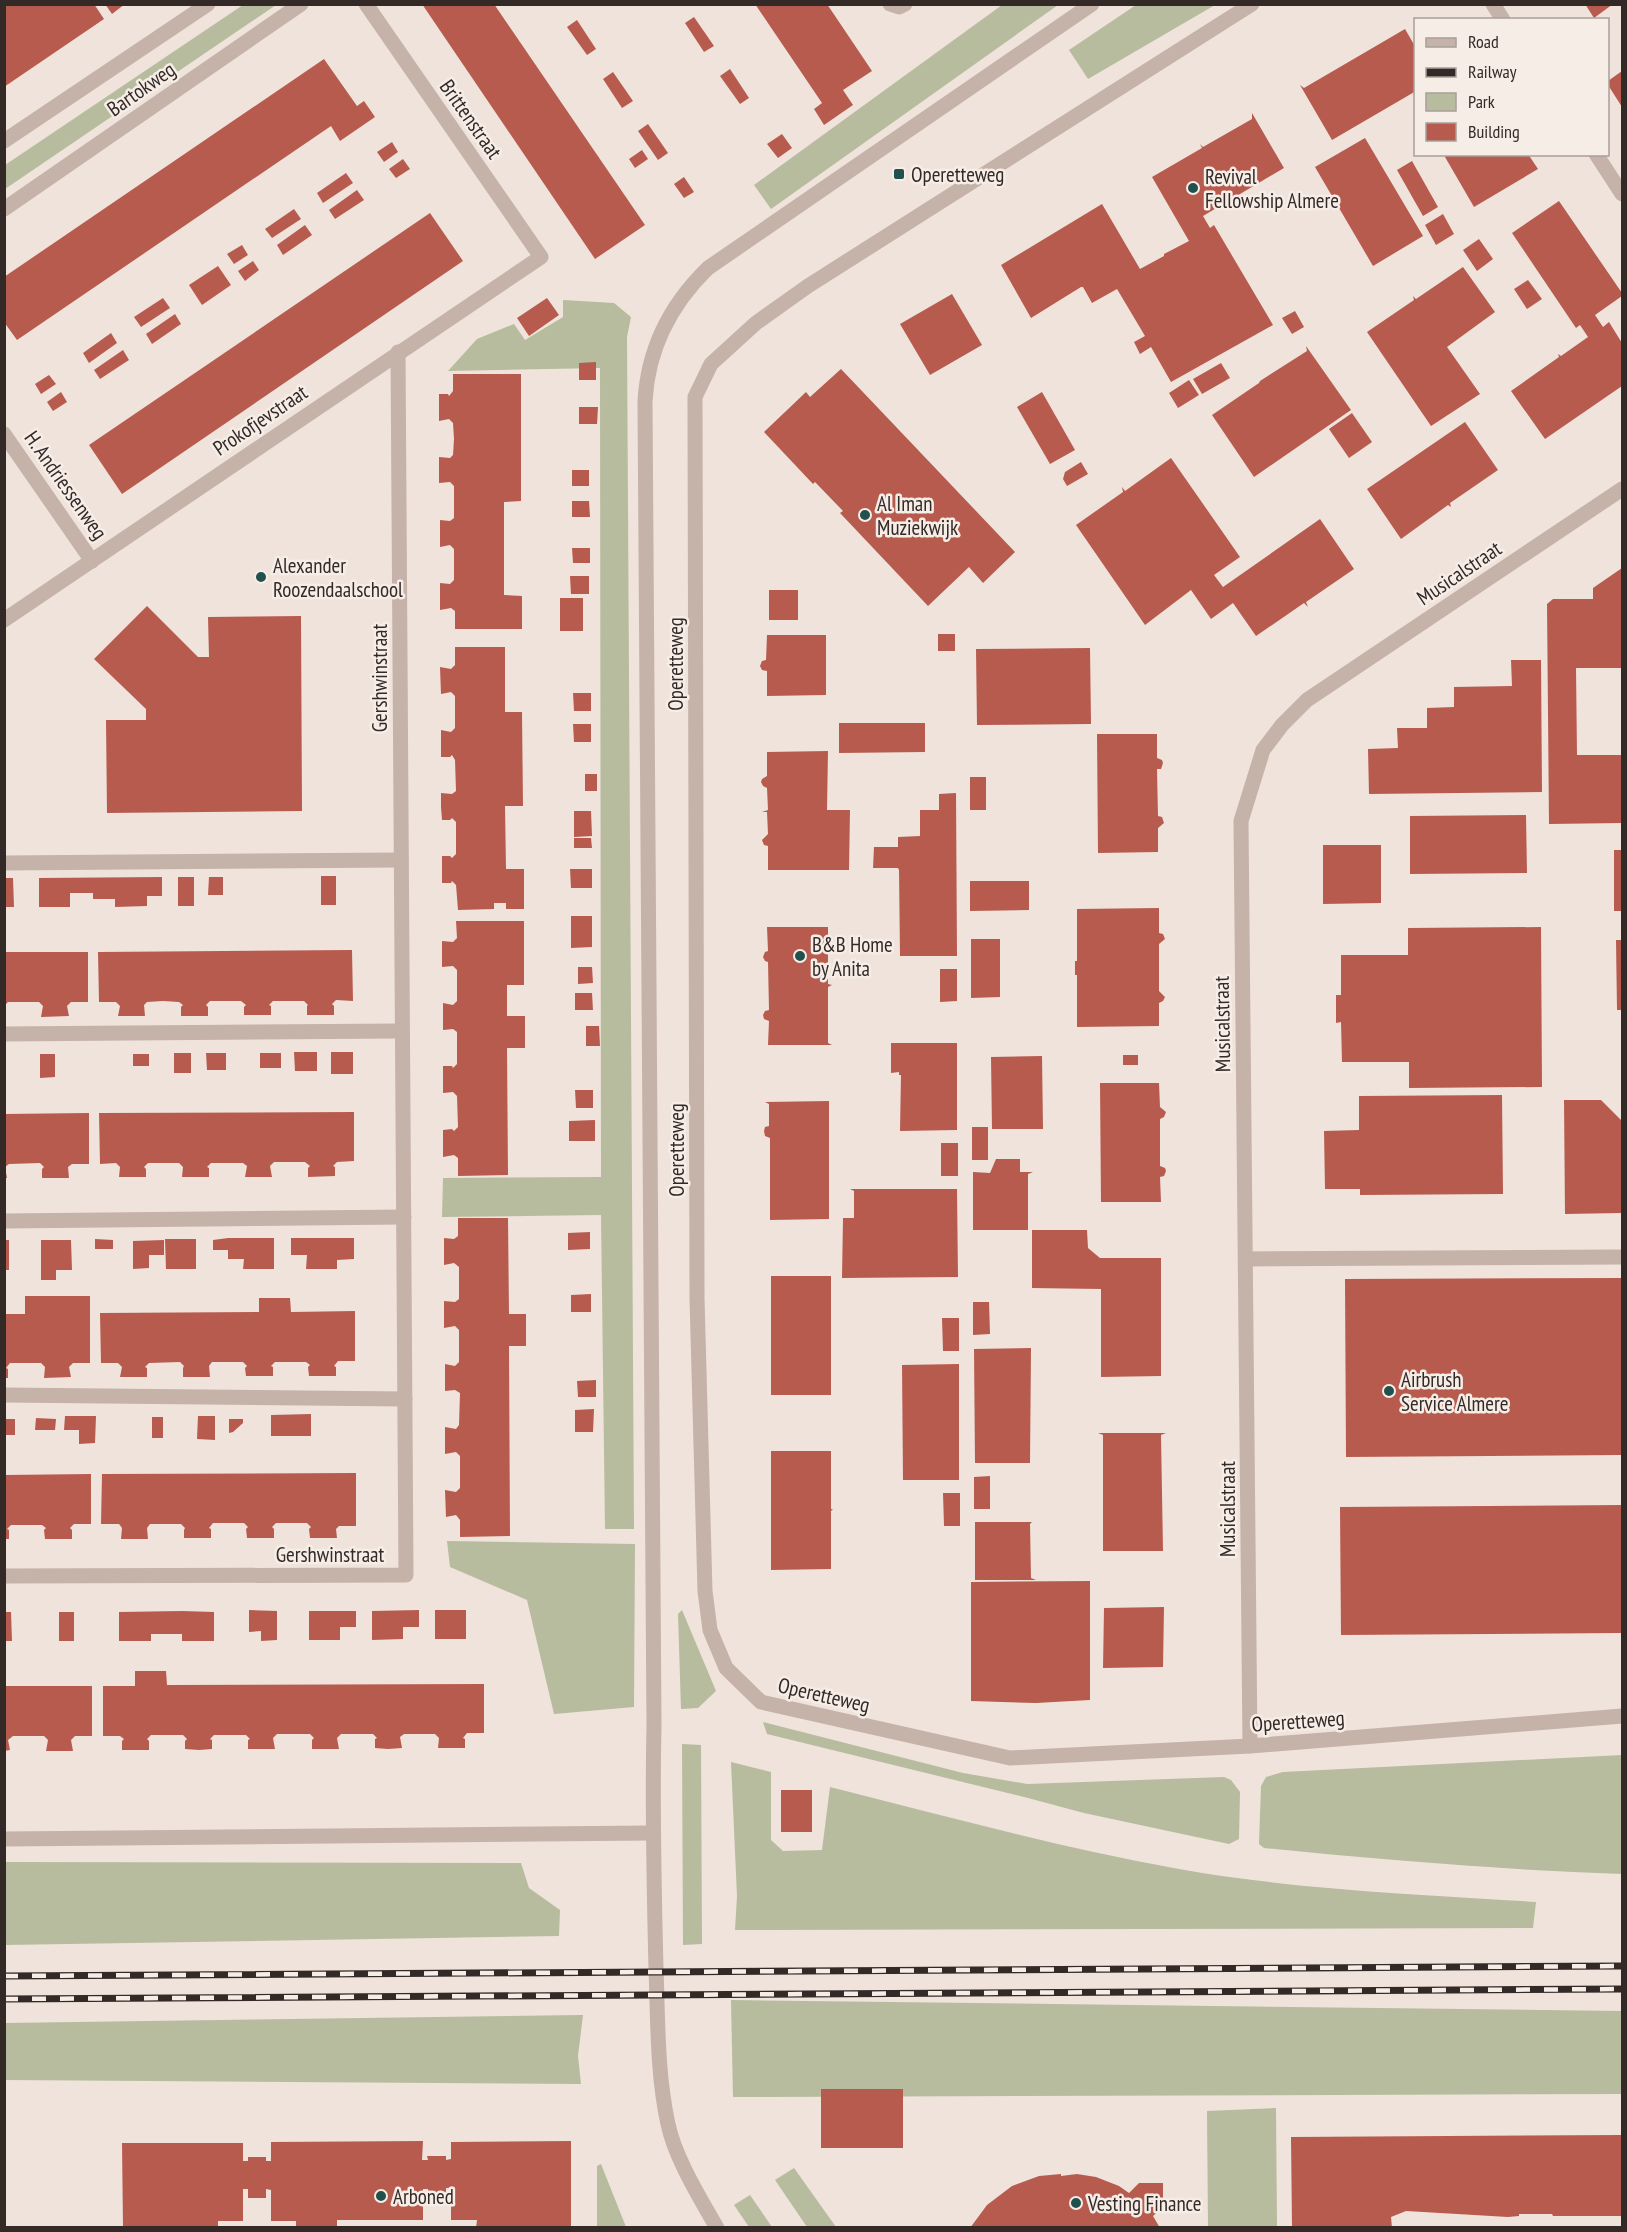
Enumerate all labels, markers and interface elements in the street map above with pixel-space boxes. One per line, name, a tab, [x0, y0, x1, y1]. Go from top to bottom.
legend	[1414, 18, 1609, 156]
text: Road	[1468, 30, 1499, 53]
street label: Bartokweg	[102, 56, 180, 122]
text: Railway	[1468, 60, 1517, 83]
street label: Brittenstraat	[434, 74, 508, 164]
text: Park	[1468, 90, 1495, 113]
text: Building	[1468, 120, 1520, 143]
place label: Operetteweg	[911, 161, 1004, 188]
place label: Revival Fellowship Almere	[1205, 163, 1339, 214]
marker: Operetteweg	[892, 167, 906, 181]
marker: Revival Fellowship Almere	[1186, 181, 1200, 195]
street label: Prokofjevstraat	[208, 378, 313, 461]
street label: H. Andriessenweg	[19, 425, 113, 545]
place label: Al Iman Muziekwijk	[877, 490, 958, 541]
marker: Al Iman Muziekwijk	[858, 508, 872, 522]
street label: Musicalstraat	[1412, 535, 1507, 611]
place label: Alexander Roozendaalschool	[273, 552, 403, 603]
marker: Alexander Roozendaalschool	[254, 570, 268, 584]
street label: Operetteweg	[662, 617, 689, 711]
street label: Gershwinstraat	[366, 624, 393, 732]
place label: B&B Home by Anita	[812, 931, 893, 982]
marker: B&B Home by Anita	[793, 949, 807, 963]
street label: Musicalstraat	[1208, 975, 1236, 1072]
street label: Operetteweg	[663, 1103, 690, 1197]
place label: Airbrush Service Almere	[1401, 1366, 1508, 1417]
marker: Airbrush Service Almere	[1382, 1384, 1396, 1398]
street label: Musicalstraat	[1214, 1461, 1241, 1557]
street label: Gershwinstraat	[276, 1541, 384, 1568]
street label: Operetteweg	[775, 1671, 873, 1719]
street label: Operetteweg	[1250, 1704, 1346, 1738]
place label: Arboned	[393, 2183, 454, 2210]
marker: Arboned	[374, 2189, 388, 2203]
place label: Vesting Finance	[1087, 2190, 1201, 2217]
marker: Vesting Finance	[1069, 2196, 1083, 2210]

